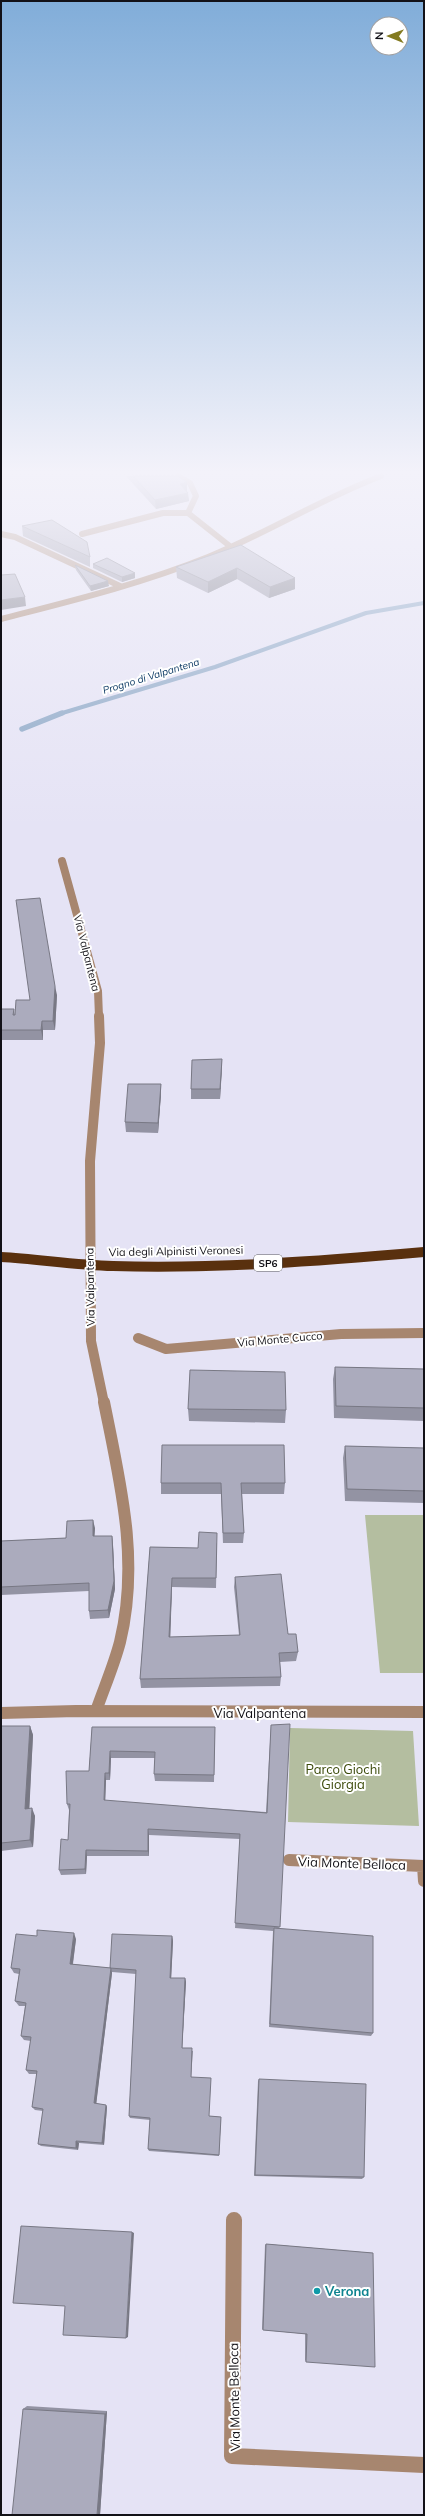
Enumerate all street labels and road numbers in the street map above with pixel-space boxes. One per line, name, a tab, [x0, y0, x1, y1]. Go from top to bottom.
street label: Via Valpantena	[71, 913, 103, 993]
street label: Via degli Alpinisti Veronesi	[109, 1243, 243, 1259]
street label: Via Valpantena	[82, 1248, 98, 1326]
road number: SP6	[254, 1255, 282, 1271]
street label: Via Monte Cucco	[237, 1328, 323, 1350]
street label: Via Valpantena	[214, 1705, 306, 1721]
street label: Via Monte Belloca	[298, 1853, 406, 1873]
street label: Via Monte Belloca	[225, 2343, 243, 2451]

